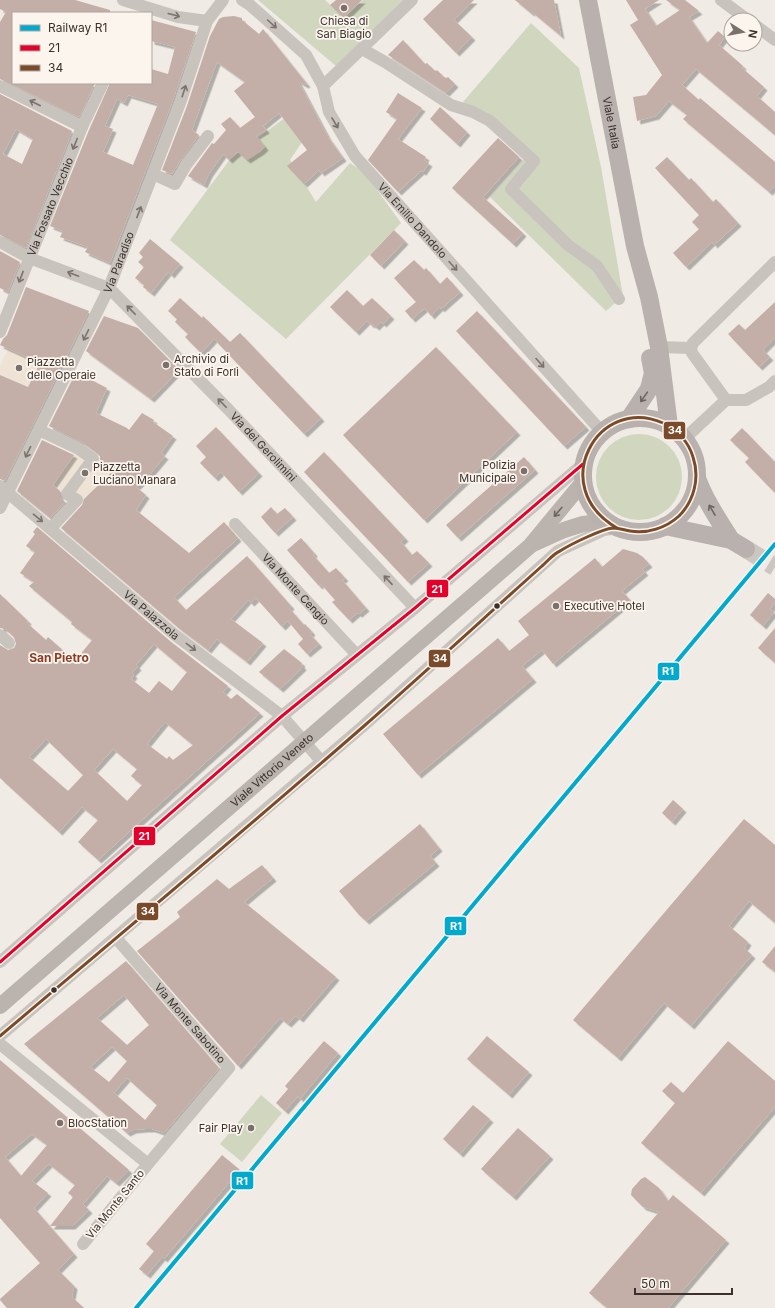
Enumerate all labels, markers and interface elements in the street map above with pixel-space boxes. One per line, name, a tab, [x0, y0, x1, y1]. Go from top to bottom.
marker: Chiesa di San Biagio	[339, 3, 349, 13]
legend	[12, 12, 152, 84]
one-way arrow	[167, 12, 180, 19]
north arrow	[723, 12, 763, 52]
place label: Chiesa di San Biagio	[317, 14, 372, 41]
text: Railway R1	[48, 20, 107, 35]
one-way arrow	[267, 20, 277, 29]
text: N	[745, 28, 760, 39]
text: 21	[48, 40, 60, 55]
text: 34	[48, 60, 63, 75]
one-way arrow	[181, 84, 188, 97]
street label: Viale Italia	[600, 95, 623, 150]
one-way arrow	[29, 99, 41, 106]
one-way arrow	[331, 117, 339, 128]
one-way arrow	[71, 137, 78, 149]
street label: Via Fossato Vecchio	[24, 155, 76, 258]
street label: Via Emilio Dandolo	[375, 180, 450, 261]
one-way arrow	[135, 207, 143, 219]
street label: Via Paradiso	[101, 229, 137, 296]
one-way arrow	[448, 261, 458, 271]
one-way arrow	[67, 270, 79, 278]
one-way arrow	[17, 271, 24, 283]
one-way arrow	[127, 305, 136, 315]
one-way arrow	[82, 329, 89, 341]
place label: Archivio di Stato di Forlì	[174, 352, 239, 379]
place label: Piazzetta delle Operaie	[27, 355, 96, 382]
one-way arrow	[535, 358, 544, 368]
marker: Archivio di Stato di Forlì	[161, 360, 171, 370]
marker: Piazzetta delle Operaie	[14, 363, 24, 373]
one-way arrow	[640, 391, 648, 402]
one-way arrow	[218, 398, 227, 408]
street label: Via dei Gerolimini	[227, 409, 300, 484]
line badge: 34	[663, 421, 686, 440]
text: 34	[668, 423, 682, 437]
one-way arrow	[24, 446, 31, 458]
place label: Polizia Municipale	[459, 458, 516, 485]
place label: Piazzetta Luciano Manara	[93, 460, 176, 487]
marker: Polizia Municipale	[519, 466, 529, 476]
marker: Piazzetta Luciano Manara	[80, 468, 90, 478]
one-way arrow	[707, 504, 715, 516]
one-way arrow	[553, 506, 562, 517]
one-way arrow	[32, 513, 43, 522]
street label: Via Monte Cengio	[259, 550, 333, 628]
one-way arrow	[383, 575, 393, 585]
line badge: 21	[426, 579, 449, 598]
text: 21	[431, 582, 443, 596]
street label: Via Palazzola	[121, 587, 182, 643]
place label: Executive Hotel	[564, 599, 645, 613]
unlabelled marker	[492, 601, 502, 611]
marker: Executive Hotel	[551, 601, 561, 611]
one-way arrow	[185, 643, 196, 651]
line badge: 34	[428, 649, 451, 668]
district label: San Pietro	[29, 650, 89, 665]
text: 34	[433, 651, 447, 665]
line badge: R1	[657, 662, 680, 681]
text: R1	[662, 664, 674, 678]
street label: Viale Vittorio Veneto	[227, 730, 317, 810]
line badge: 21	[133, 826, 156, 846]
text: 21	[138, 829, 150, 843]
line badge: 34	[136, 902, 159, 921]
text: 34	[141, 904, 155, 918]
line badge: R1	[444, 916, 467, 936]
text: R1	[450, 919, 462, 933]
street label: Via Monte Sabotino	[152, 980, 229, 1067]
unlabelled marker	[49, 985, 59, 995]
place label: BlocStation	[68, 1116, 127, 1130]
marker: BlocStation	[55, 1118, 65, 1128]
place label: Fair Play	[199, 1121, 243, 1135]
marker: Fair Play	[246, 1123, 256, 1133]
street label: Via Monte Santo	[83, 1166, 148, 1242]
line badge: R1	[231, 1171, 254, 1190]
text: R1	[236, 1174, 248, 1188]
scale bar	[635, 1270, 732, 1296]
text: 50 m	[641, 1276, 670, 1291]

